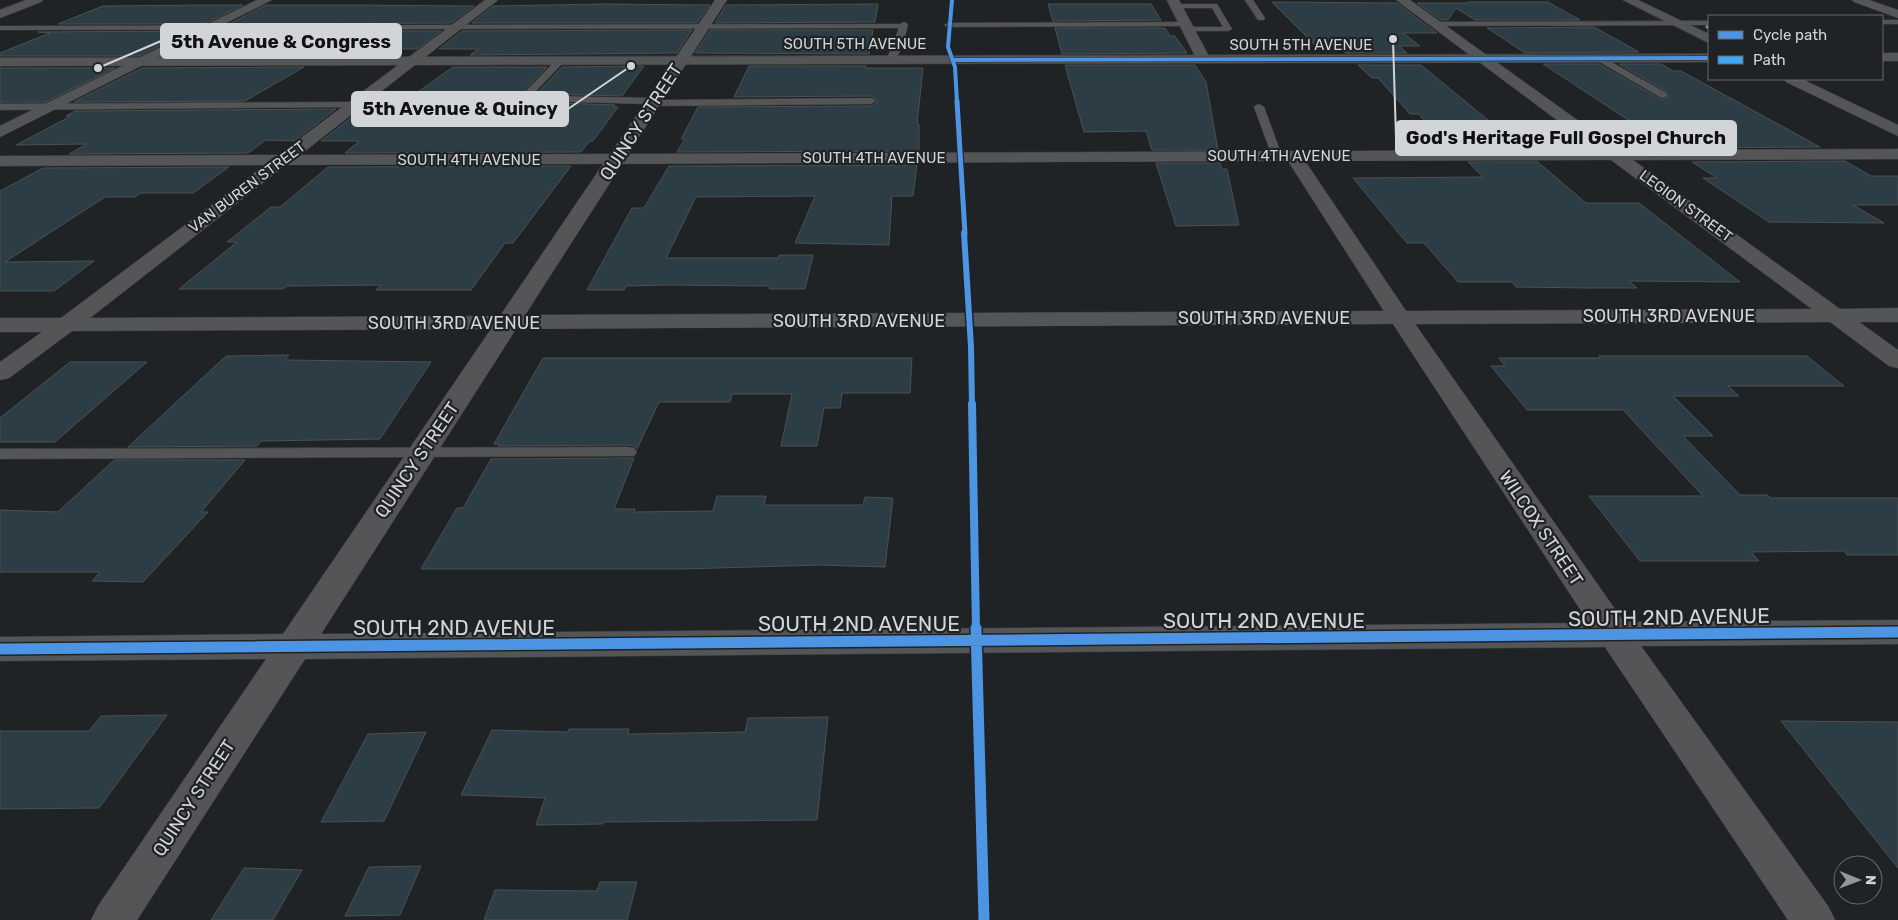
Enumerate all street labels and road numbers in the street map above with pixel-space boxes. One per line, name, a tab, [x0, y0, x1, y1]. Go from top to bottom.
street label: SOUTH 5TH AVENUE	[784, 35, 926, 53]
street label: SOUTH 5TH AVENUE	[1230, 36, 1372, 54]
street label: QUINCY STREET	[595, 59, 687, 185]
street label: VAN BUREN STREET	[185, 137, 309, 237]
street label: SOUTH 4TH AVENUE	[1208, 147, 1351, 165]
street label: SOUTH 4TH AVENUE	[803, 149, 946, 167]
street label: SOUTH 4TH AVENUE	[398, 151, 541, 169]
street label: LEGION STREET	[1636, 166, 1736, 246]
street label: SOUTH 3RD AVENUE	[1583, 305, 1755, 327]
street label: SOUTH 3RD AVENUE	[1178, 307, 1350, 329]
street label: SOUTH 3RD AVENUE	[773, 310, 945, 332]
street label: SOUTH 3RD AVENUE	[368, 312, 540, 334]
street label: QUINCY STREET	[370, 398, 464, 522]
street label: WILCOX STREET	[1494, 466, 1588, 590]
street label: SOUTH 2ND AVENUE	[1568, 603, 1770, 631]
street label: SOUTH 2ND AVENUE	[1163, 608, 1365, 633]
street label: SOUTH 2ND AVENUE	[758, 611, 960, 636]
street label: SOUTH 2ND AVENUE	[353, 615, 555, 640]
street label: QUINCY STREET	[148, 735, 240, 861]

